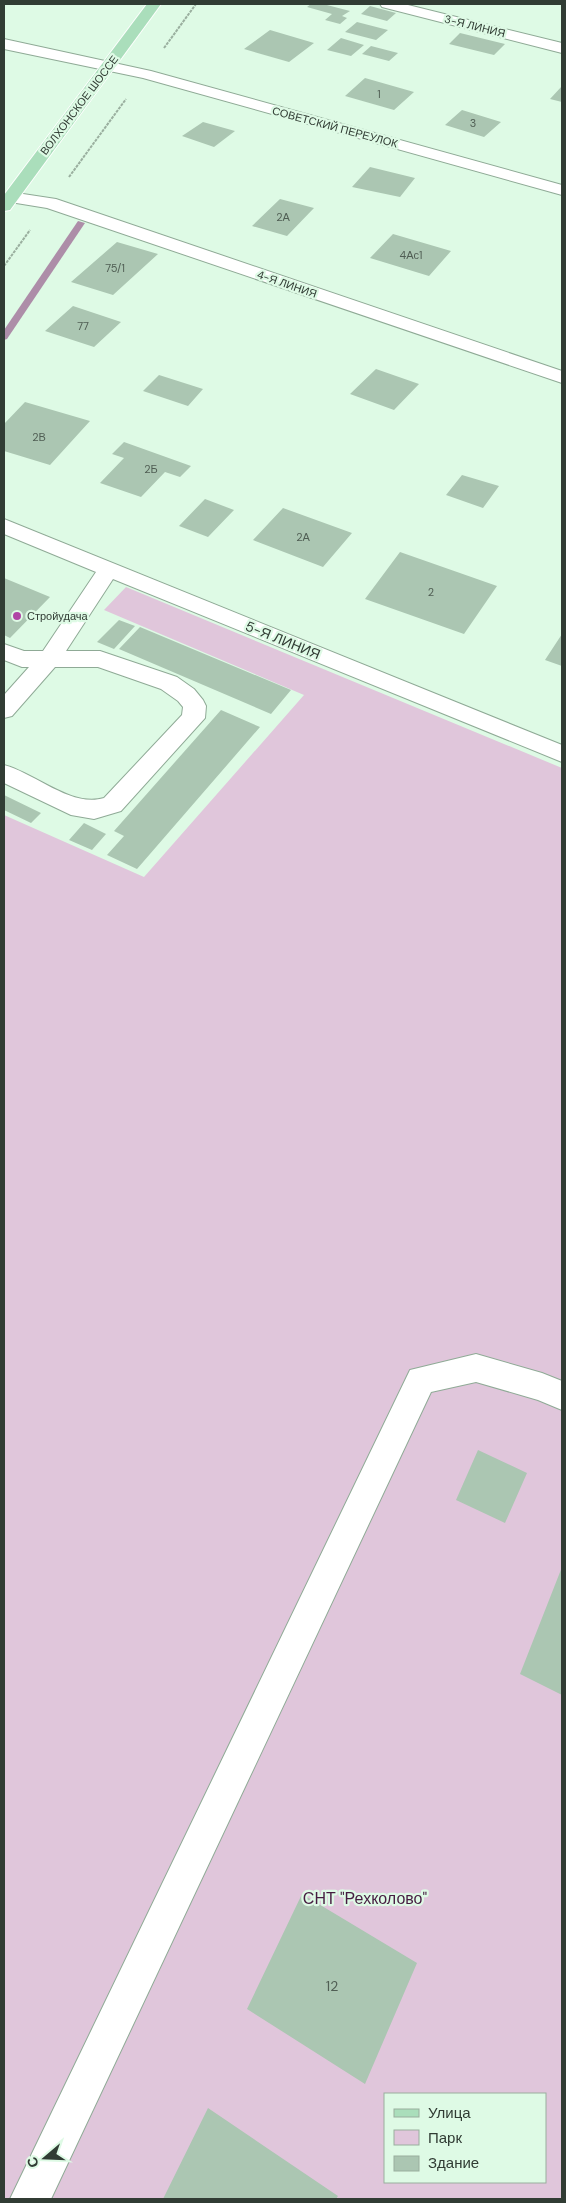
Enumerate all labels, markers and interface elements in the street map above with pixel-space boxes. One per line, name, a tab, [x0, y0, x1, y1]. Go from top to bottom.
street label: 3-Я ЛИНИЯ	[443, 12, 507, 40]
street label: ВОЛХОНСКОЕ ШОССЕ	[37, 52, 121, 158]
house number: 1	[377, 87, 381, 101]
street label: СОВЕТСКИЙ ПЕРЕУЛОК	[271, 103, 400, 151]
house number: 3	[470, 116, 476, 130]
house number: 2А	[276, 210, 290, 224]
house number: 4Ас1	[400, 248, 422, 262]
house number: 75/1	[105, 261, 125, 275]
street label: 4-Я ЛИНИЯ	[255, 267, 319, 301]
house number: 77	[77, 319, 89, 333]
house number: 2В	[32, 430, 46, 444]
house number: 2Б	[144, 462, 158, 476]
house number: 2А	[296, 530, 310, 544]
house number: 2	[428, 585, 434, 599]
place label: Стройудача	[27, 609, 89, 623]
marker: Стройудача	[11, 610, 23, 622]
street label: 5-Я ЛИНИЯ	[243, 617, 323, 663]
park label: СНТ "Рехколово"	[303, 1888, 428, 1909]
house number: 12	[326, 1977, 338, 1995]
legend	[384, 2093, 546, 2183]
text: Улица	[428, 2103, 471, 2123]
text: Парк	[428, 2128, 462, 2148]
north arrow	[20, 2133, 70, 2183]
text: Здание	[428, 2153, 479, 2173]
text: С	[23, 2155, 43, 2170]

